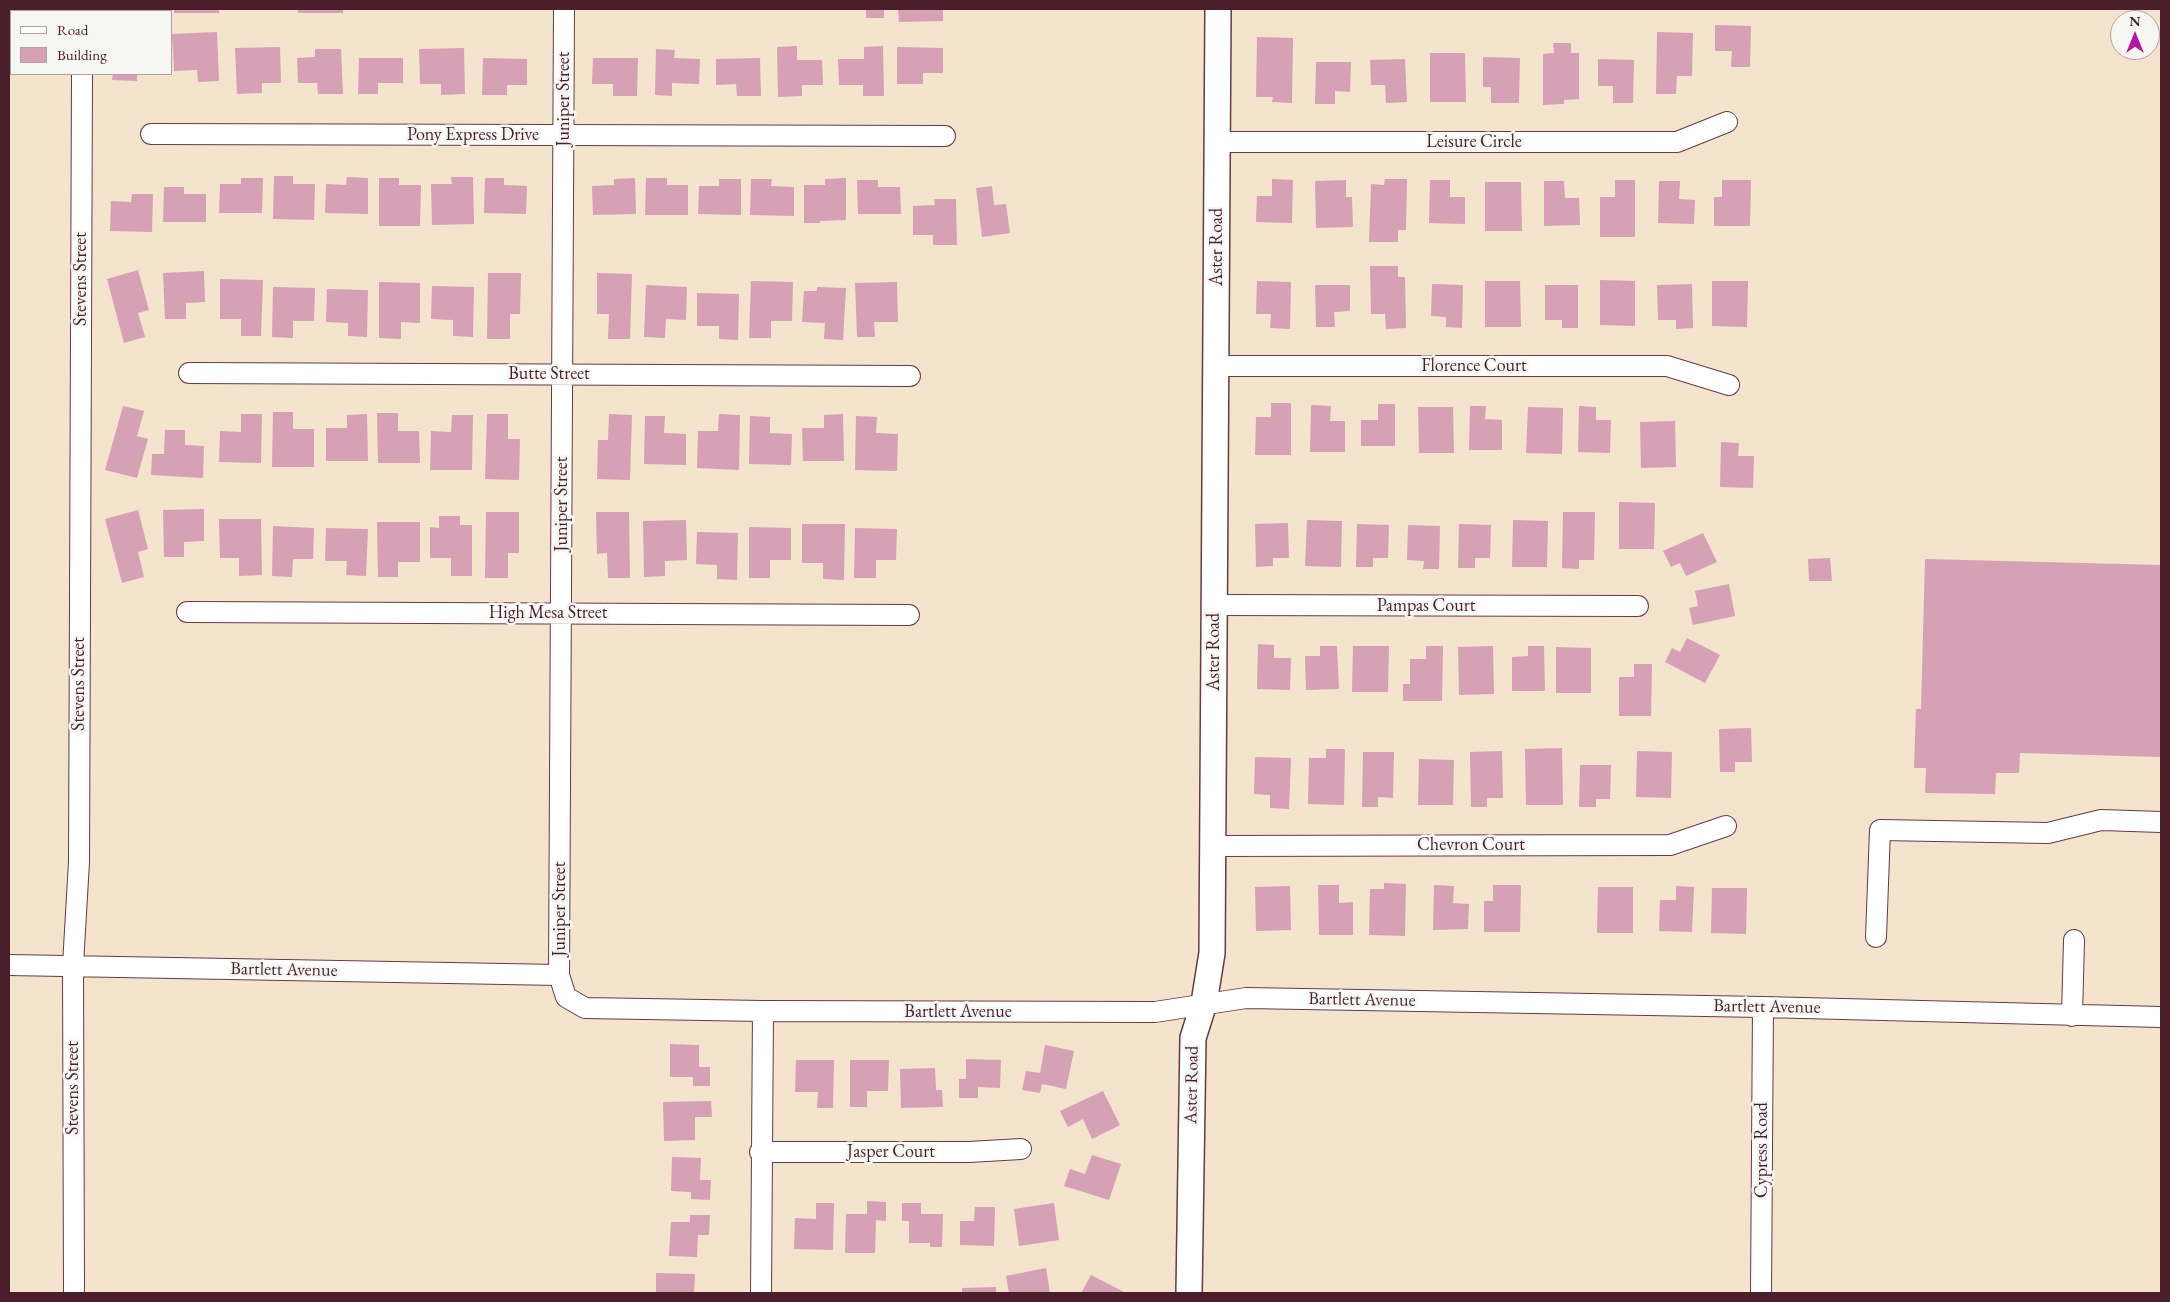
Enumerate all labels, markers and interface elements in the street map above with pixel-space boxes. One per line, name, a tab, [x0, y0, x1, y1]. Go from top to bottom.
legend	[10, 10, 172, 75]
north arrow	[2110, 10, 2160, 60]
text: N	[2129, 12, 2141, 30]
text: Road	[57, 20, 88, 39]
text: Building	[57, 45, 107, 64]
street label: Juniper Street	[553, 51, 575, 147]
street label: Pony Express Drive	[407, 124, 539, 146]
street label: Leisure Circle	[1426, 131, 1522, 153]
street label: Aster Road	[1206, 208, 1228, 286]
street label: Stevens Street	[70, 232, 92, 326]
street label: Florence Court	[1421, 355, 1527, 377]
street label: Butte Street	[508, 363, 590, 385]
street label: Juniper Street	[551, 456, 573, 552]
street label: Pampas Court	[1377, 595, 1475, 617]
street label: High Mesa Street	[489, 602, 607, 624]
street label: Aster Road	[1203, 613, 1225, 691]
street label: Stevens Street	[68, 637, 90, 731]
street label: Chevron Court	[1417, 834, 1525, 856]
street label: Juniper Street	[549, 861, 571, 957]
street label: Bartlett Avenue	[230, 958, 338, 982]
street label: Bartlett Avenue	[1308, 988, 1416, 1012]
street label: Bartlett Avenue	[1713, 995, 1821, 1019]
street label: Bartlett Avenue	[904, 1001, 1012, 1023]
street label: Stevens Street	[62, 1041, 84, 1135]
street label: Aster Road	[1181, 1046, 1203, 1124]
street label: Cypress Road	[1751, 1102, 1773, 1198]
street label: Jasper Court	[847, 1141, 935, 1163]

